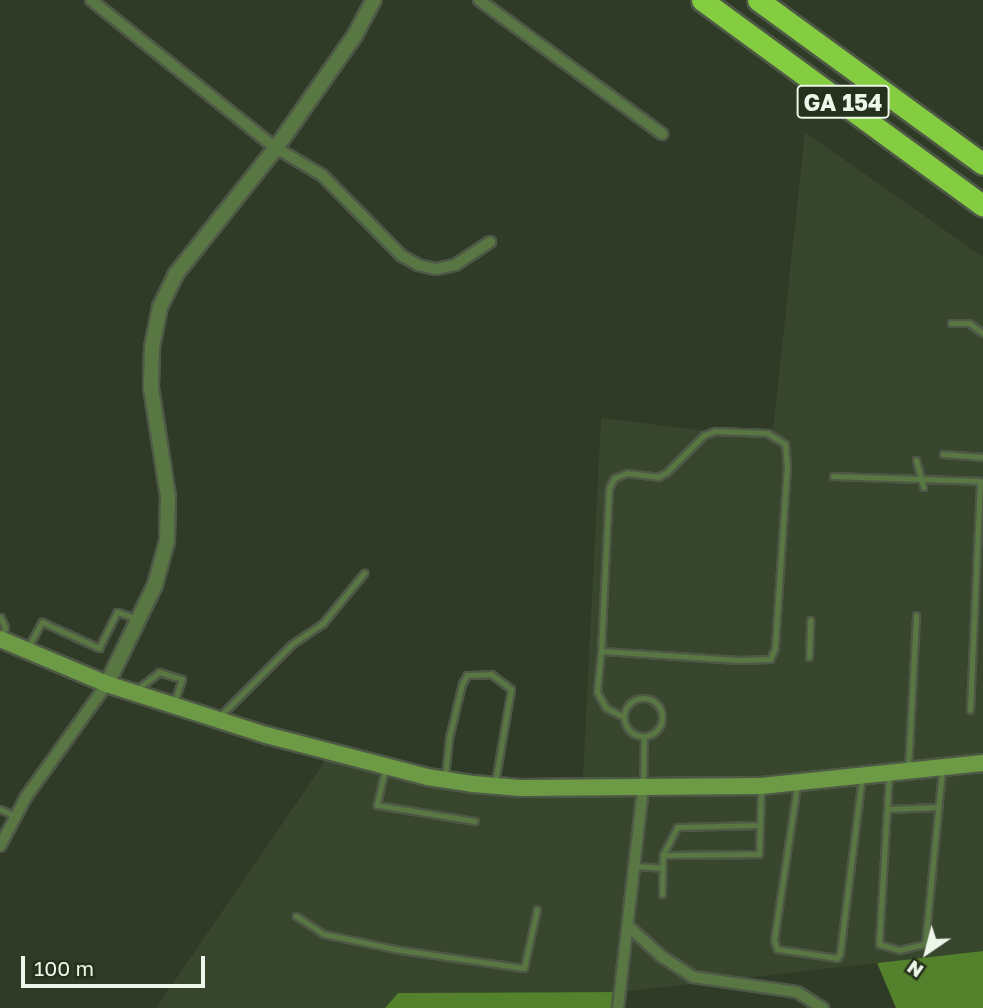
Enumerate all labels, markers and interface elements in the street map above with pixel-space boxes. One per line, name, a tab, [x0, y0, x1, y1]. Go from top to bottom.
road number: GA 154	[796, 82, 890, 122]
north arrow	[892, 917, 962, 987]
scale bar	[24, 942, 208, 986]
text: 100 m	[34, 955, 94, 981]
text: N	[902, 956, 927, 983]

